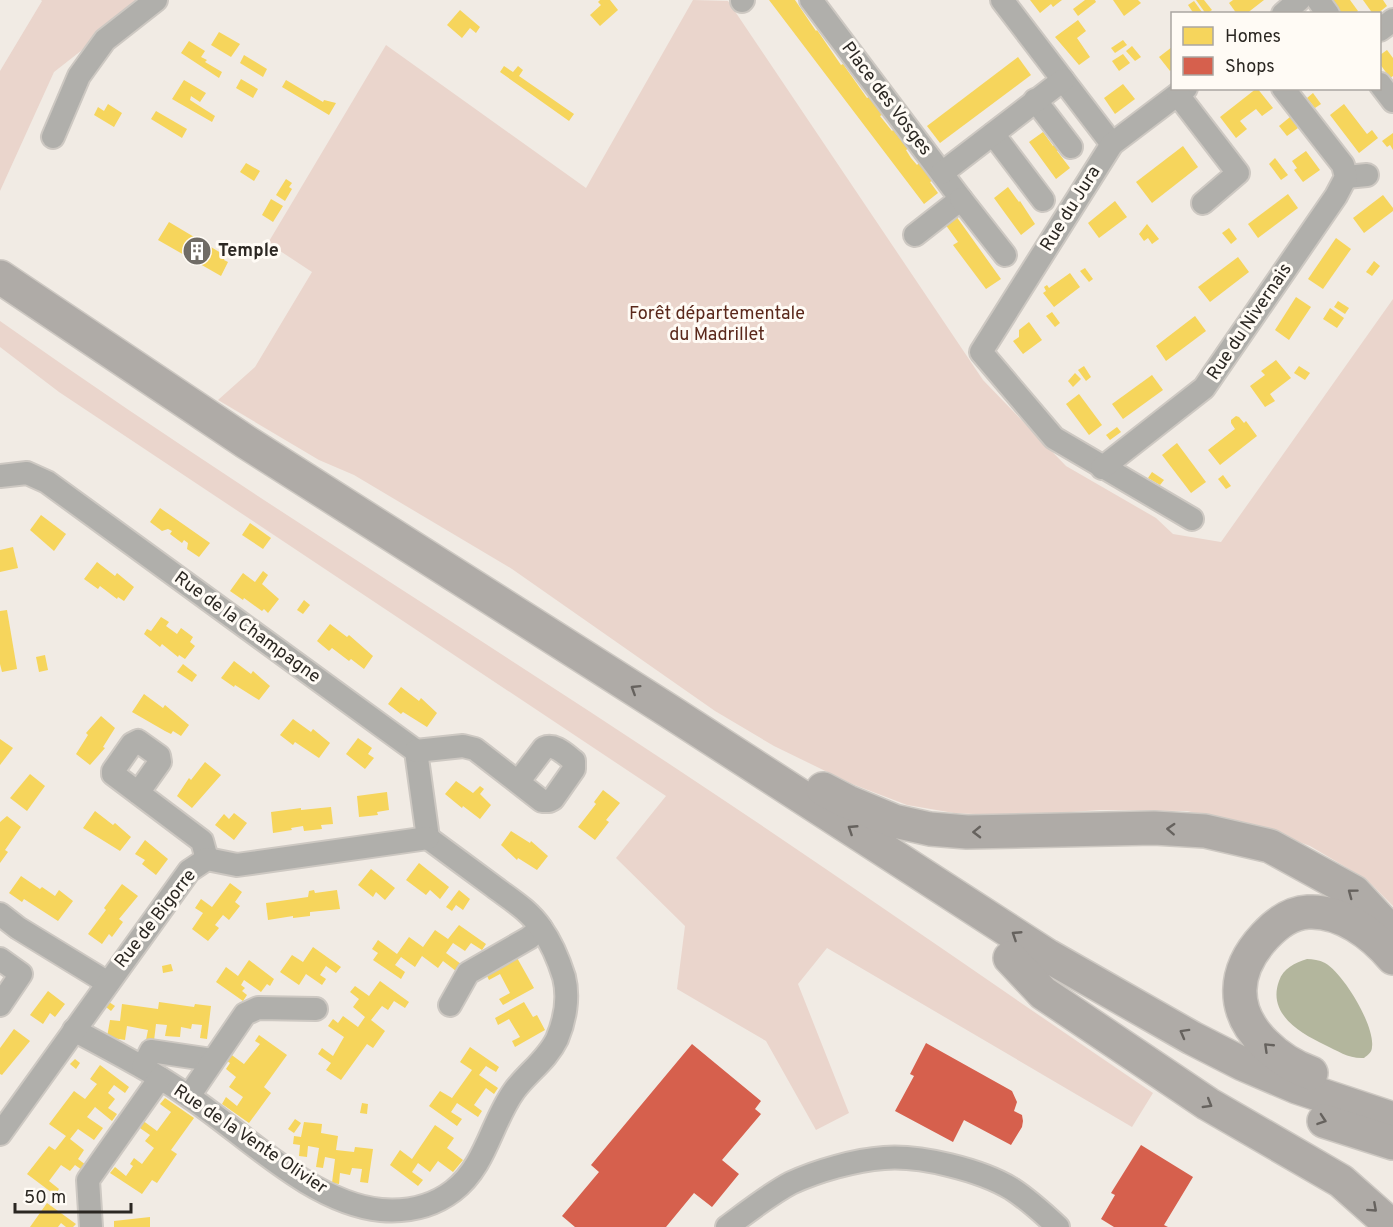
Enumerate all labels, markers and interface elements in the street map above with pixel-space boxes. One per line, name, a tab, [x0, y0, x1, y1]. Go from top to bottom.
legend	[1171, 12, 1381, 90]
text: Homes	[1225, 26, 1281, 49]
street label: Place des Vosges	[836, 38, 936, 160]
text: Shops	[1225, 56, 1275, 79]
street label: Rue du Jura	[1036, 162, 1106, 256]
building icon: Temple	[181, 235, 213, 267]
place label: Temple	[218, 240, 279, 263]
street label: Rue du Nivernais	[1202, 259, 1298, 385]
park label: Forêt départementale du Madrillet	[629, 303, 805, 347]
street label: Rue de la Champagne	[169, 567, 325, 689]
one-way arrow	[631, 685, 641, 697]
one-way arrow	[1167, 823, 1176, 836]
one-way arrow	[848, 825, 859, 836]
one-way arrow	[972, 826, 981, 838]
street label: Rue de Bigorre	[110, 865, 202, 973]
one-way arrow	[1348, 889, 1359, 900]
one-way arrow	[1012, 931, 1023, 942]
one-way arrow	[1180, 1029, 1190, 1040]
one-way arrow	[1265, 1044, 1276, 1055]
street label: Rue de la Vente Olivier	[169, 1080, 331, 1200]
one-way arrow	[1202, 1097, 1212, 1109]
one-way arrow	[1316, 1113, 1327, 1126]
scale bar	[15, 1176, 130, 1214]
text: 50 m	[24, 1187, 66, 1210]
one-way arrow	[1366, 1201, 1377, 1212]

